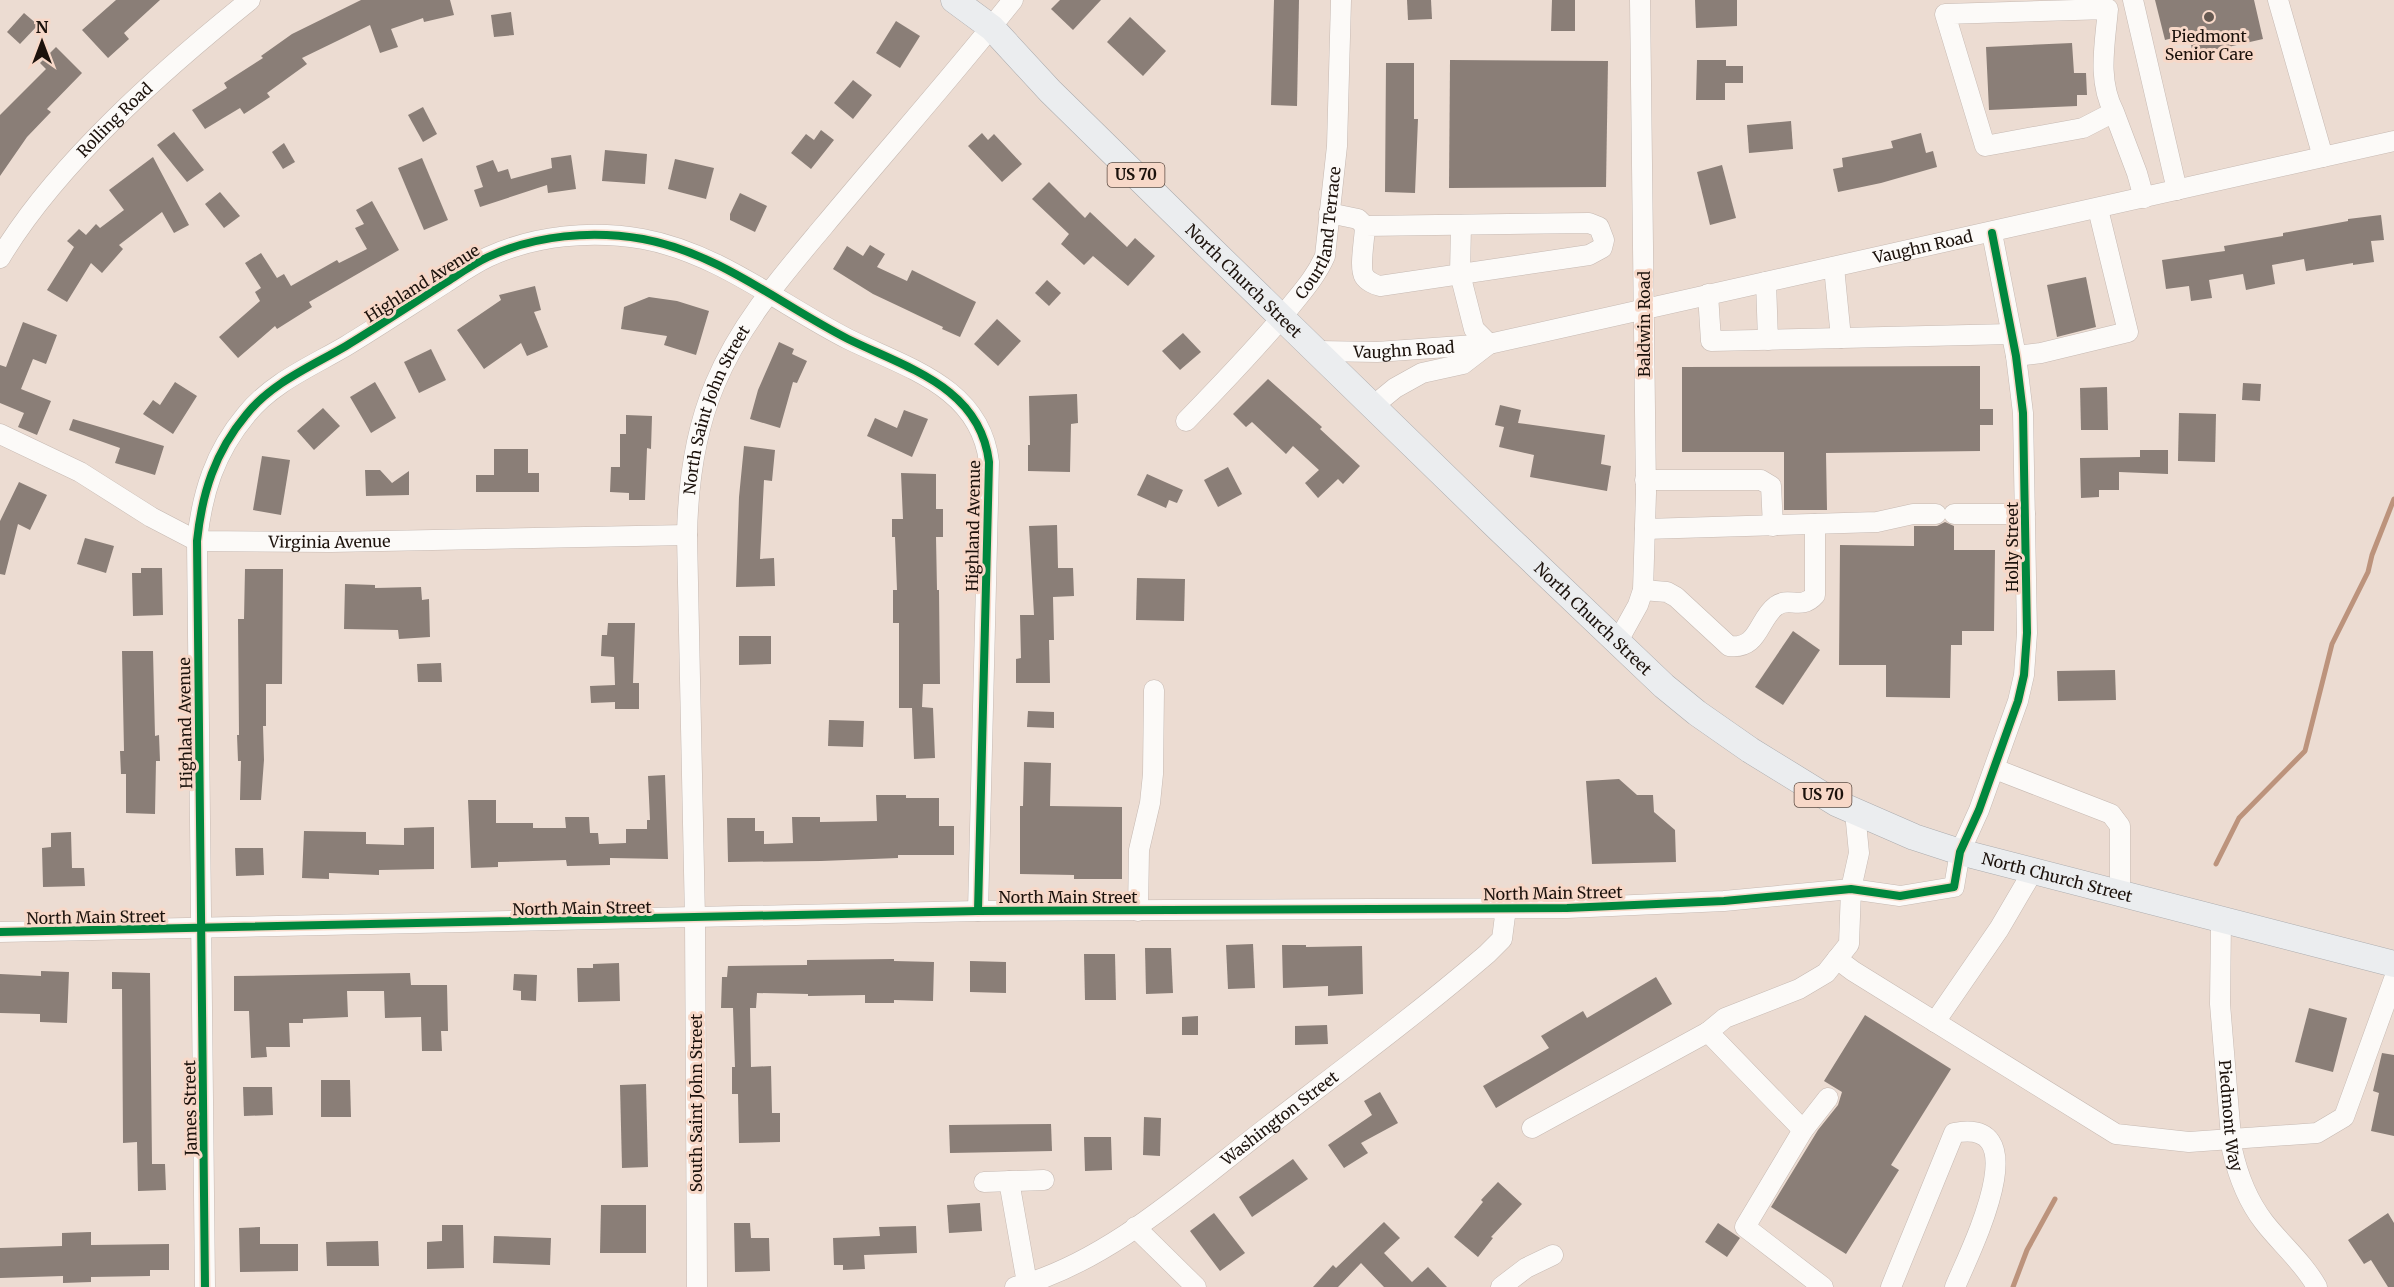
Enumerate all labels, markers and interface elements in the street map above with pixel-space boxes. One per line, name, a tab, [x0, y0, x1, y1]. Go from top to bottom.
marker: Piedmont Senior Care	[2202, 10, 2216, 24]
north arrow	[12, 12, 72, 72]
text: N	[36, 17, 49, 37]
place label: Piedmont Senior Care	[2165, 26, 2253, 64]
street label: Rolling Road	[73, 78, 157, 161]
road number: US 70	[1108, 163, 1164, 187]
street label: Courtland Terrace	[1291, 165, 1345, 303]
street label: North Church Street	[1181, 220, 1307, 342]
street label: Vaughn Road	[1870, 226, 1975, 268]
street label: Highland Avenue	[361, 240, 483, 326]
street label: Baldwin Road	[1634, 270, 1654, 377]
street label: North Saint John Street	[679, 321, 754, 496]
street label: Vaughn Road	[1352, 336, 1456, 362]
street label: Highland Avenue	[962, 460, 984, 592]
street label: Holly Street	[2002, 501, 2022, 592]
street label: Virginia Avenue	[267, 531, 391, 552]
street label: North Church Street	[1530, 558, 1657, 680]
street label: Highland Avenue	[174, 657, 196, 789]
road number: US 70	[1794, 783, 1852, 807]
street label: North Church Street	[1980, 848, 2135, 906]
street label: North Main Street	[1483, 882, 1623, 904]
street label: North Main Street	[998, 887, 1138, 907]
street label: North Main Street	[512, 897, 652, 919]
street label: North Main Street	[26, 906, 166, 928]
street label: South Saint John Street	[686, 1013, 706, 1192]
street label: James Street	[179, 1059, 201, 1157]
street label: Piedmont Way	[2215, 1059, 2248, 1174]
street label: Washington Street	[1216, 1066, 1343, 1170]

